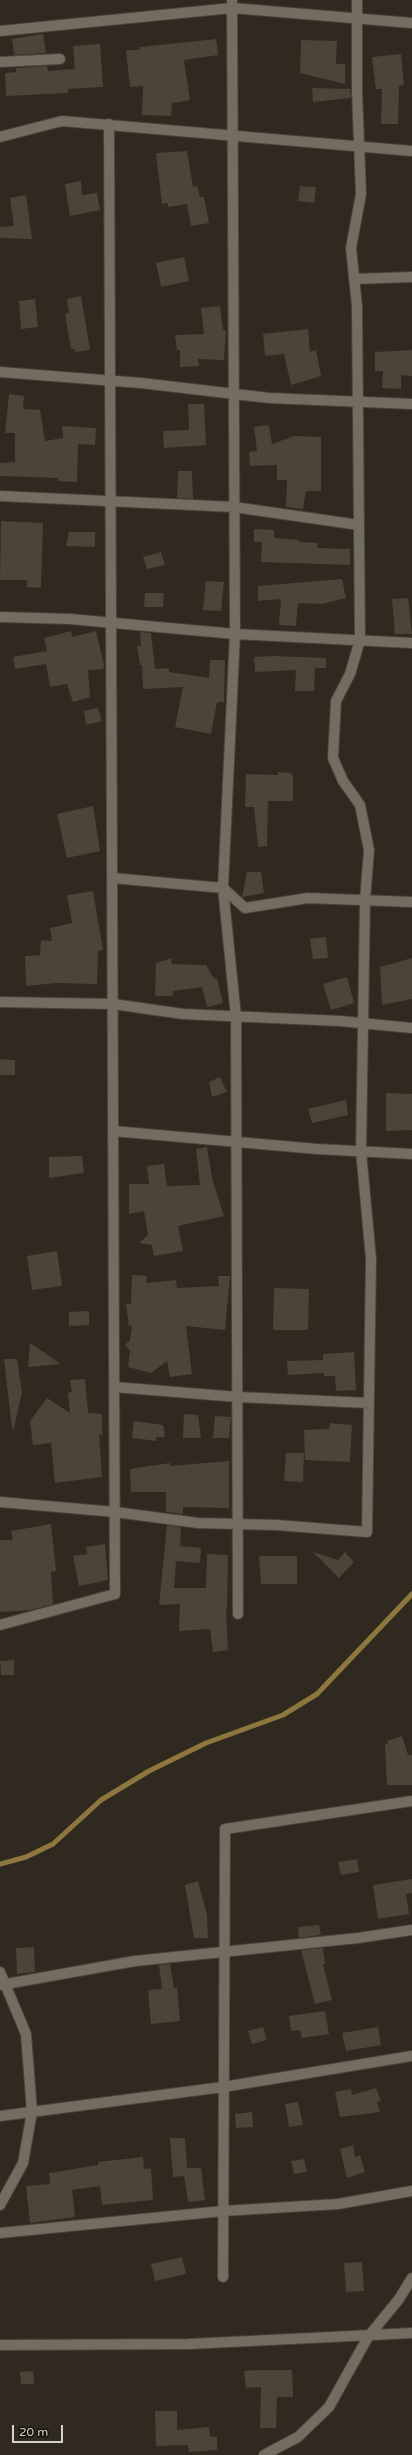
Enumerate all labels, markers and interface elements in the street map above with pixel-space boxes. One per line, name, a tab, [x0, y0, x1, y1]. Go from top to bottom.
scale bar	[14, 2417, 65, 2443]
text: 20 m	[19, 2425, 48, 2439]

